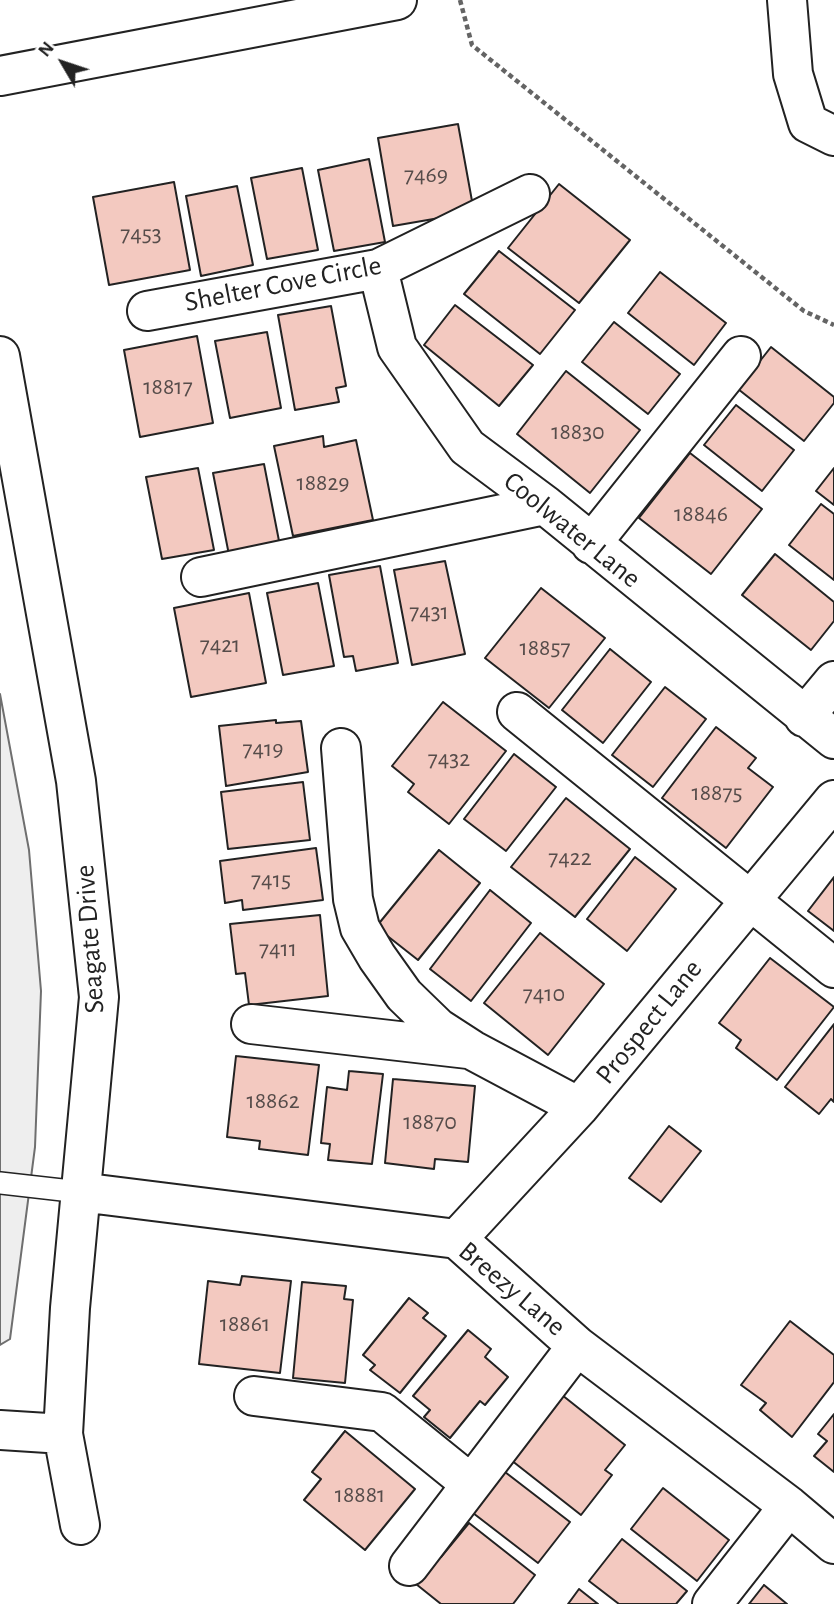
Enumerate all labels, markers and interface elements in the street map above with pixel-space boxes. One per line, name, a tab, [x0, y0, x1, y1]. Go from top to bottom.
north arrow	[28, 28, 98, 98]
text: N	[35, 38, 58, 61]
house number: 7469	[404, 161, 448, 189]
house number: 7453	[120, 220, 162, 248]
street label: Shelter Cove Circle	[182, 248, 384, 320]
house number: 18817	[143, 373, 193, 401]
house number: 18830	[551, 418, 605, 446]
street label: Coolwater Lane	[497, 465, 647, 595]
house number: 18829	[296, 469, 350, 497]
house number: 18846	[674, 500, 728, 528]
house number: 7431	[409, 598, 449, 626]
house number: 7421	[200, 631, 240, 659]
house number: 18857	[519, 634, 571, 662]
house number: 7419	[242, 735, 284, 763]
house number: 7432	[428, 745, 470, 773]
house number: 18875	[691, 779, 743, 807]
house number: 7422	[548, 844, 592, 872]
street label: Seagate Drive	[68, 864, 112, 1014]
house number: 7415	[251, 866, 291, 894]
house number: 7411	[259, 935, 297, 963]
street label: Prospect Lane	[589, 953, 709, 1091]
house number: 7410	[523, 980, 565, 1008]
house number: 18862	[246, 1087, 300, 1115]
house number: 18870	[403, 1108, 457, 1136]
street label: Breezy Lane	[452, 1235, 572, 1343]
house number: 18861	[220, 1310, 270, 1338]
house number: 18881	[335, 1481, 385, 1509]

